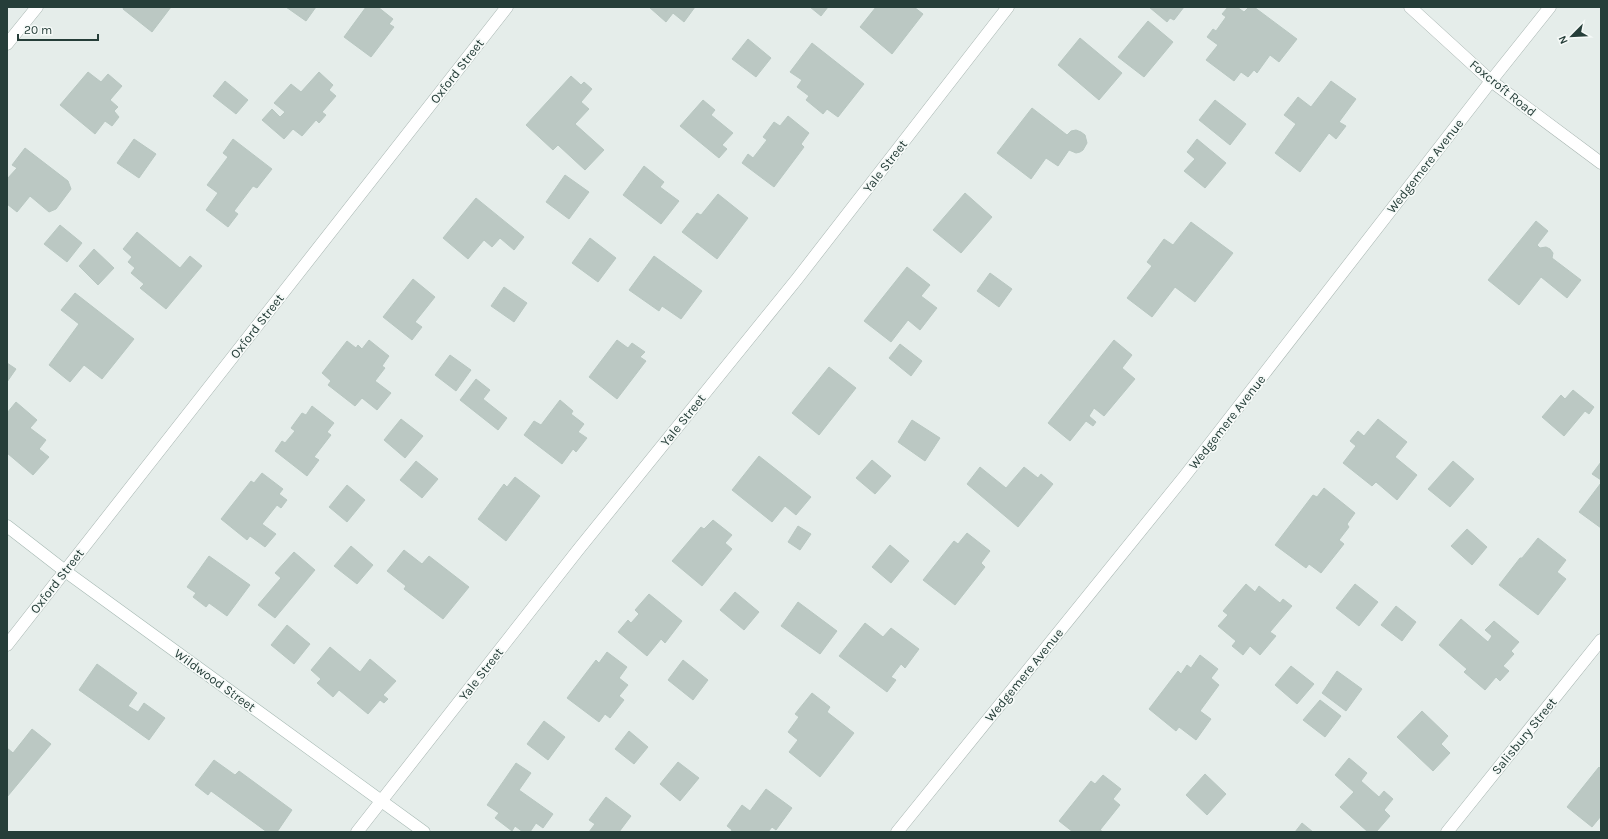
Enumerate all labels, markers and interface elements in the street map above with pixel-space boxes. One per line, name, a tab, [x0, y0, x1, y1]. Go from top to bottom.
scale bar	[18, 16, 98, 42]
north arrow	[1552, 16, 1592, 56]
text: 20 m	[24, 23, 52, 37]
text: N	[1556, 34, 1571, 46]
street label: Oxford Street	[427, 36, 487, 106]
street label: Foxcroft Road	[1467, 57, 1539, 119]
street label: Wedgemere Avenue	[1383, 116, 1467, 216]
street label: Yale Street	[860, 137, 910, 195]
street label: Oxford Street	[227, 291, 287, 361]
street label: Wedgemere Avenue	[1185, 372, 1269, 472]
street label: Yale Street	[657, 391, 709, 449]
street label: Oxford Street	[27, 546, 87, 616]
street label: Wedgemere Avenue	[982, 625, 1066, 725]
street label: Wildwood Street	[171, 645, 259, 715]
street label: Yale Street	[456, 645, 506, 703]
street label: Salisbury Street	[1488, 694, 1560, 777]

